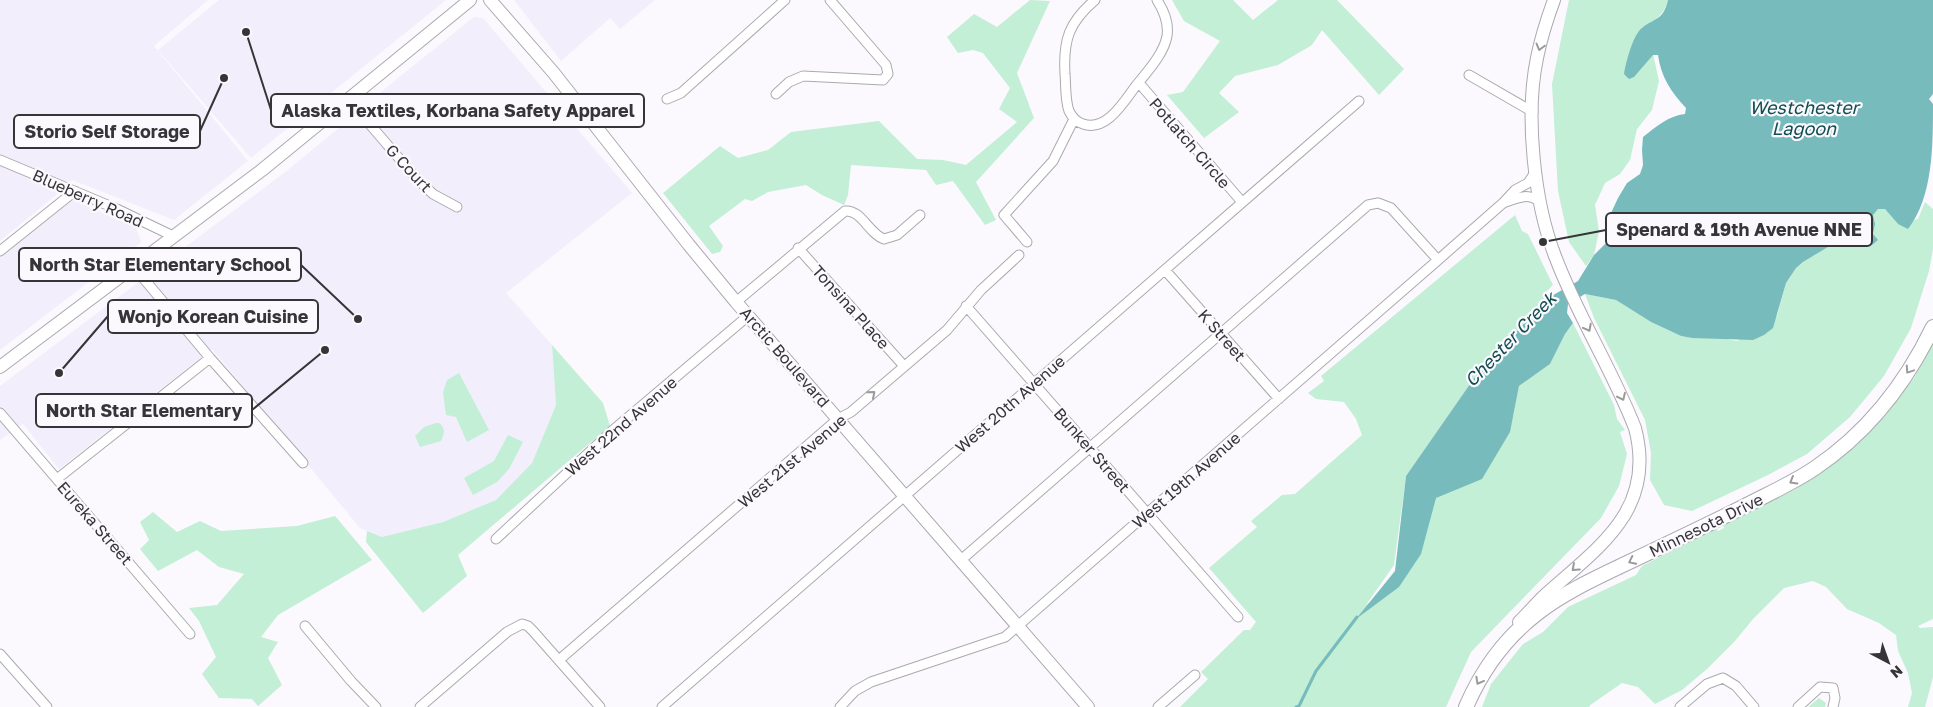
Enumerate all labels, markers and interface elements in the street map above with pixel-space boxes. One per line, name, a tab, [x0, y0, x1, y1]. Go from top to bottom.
one-way arrow	[1535, 42, 1546, 51]
callout: Alaska Textiles, Korbana Safety Apparel	[271, 94, 644, 127]
street label: Potlatch Circle	[1145, 94, 1235, 192]
water label: Westchester Lagoon	[1749, 96, 1862, 139]
text: Alaska Textiles, Korbana Safety Apparel	[281, 99, 635, 121]
callout: Storio Self Storage	[14, 115, 200, 148]
text: Storio Self Storage	[24, 120, 190, 142]
street label: G Court	[382, 140, 436, 196]
street label: Blueberry Road	[30, 165, 146, 231]
callout: Spenard & 19th Avenue NNE	[1606, 213, 1872, 246]
text: Spenard & 19th Avenue NNE	[1616, 218, 1862, 240]
callout: North Star Elementary School	[19, 248, 301, 281]
text: North Star Elementary School	[29, 253, 291, 275]
street label: Tonsina Place	[808, 261, 894, 353]
water label: Chester Creek	[1460, 286, 1562, 391]
callout: Wonjo Korean Cuisine	[108, 300, 318, 333]
street label: Arctic Boulevard	[736, 303, 834, 411]
text: Wonjo Korean Cuisine	[118, 305, 309, 327]
street label: K Street	[1194, 305, 1250, 365]
one-way arrow	[1582, 323, 1592, 332]
street label: West 20th Avenue	[951, 351, 1069, 457]
one-way arrow	[1906, 364, 1915, 374]
street label: West 22nd Avenue	[561, 372, 681, 480]
one-way arrow	[866, 390, 875, 399]
one-way arrow	[1616, 392, 1626, 401]
callout: North Star Elementary	[36, 394, 252, 427]
text: North Star Elementary	[46, 399, 242, 421]
street label: Bunker Street	[1050, 403, 1134, 497]
street label: West 21st Avenue	[734, 410, 850, 512]
street label: West 19th Avenue	[1128, 427, 1244, 533]
one-way arrow	[1789, 474, 1798, 484]
street label: Eureka Street	[53, 477, 137, 569]
street label: Minnesota Drive	[1646, 489, 1766, 561]
one-way arrow	[1628, 554, 1637, 565]
one-way arrow	[1571, 562, 1580, 571]
north arrow	[1863, 637, 1913, 687]
text: N	[1887, 662, 1906, 682]
one-way arrow	[1476, 675, 1486, 684]

